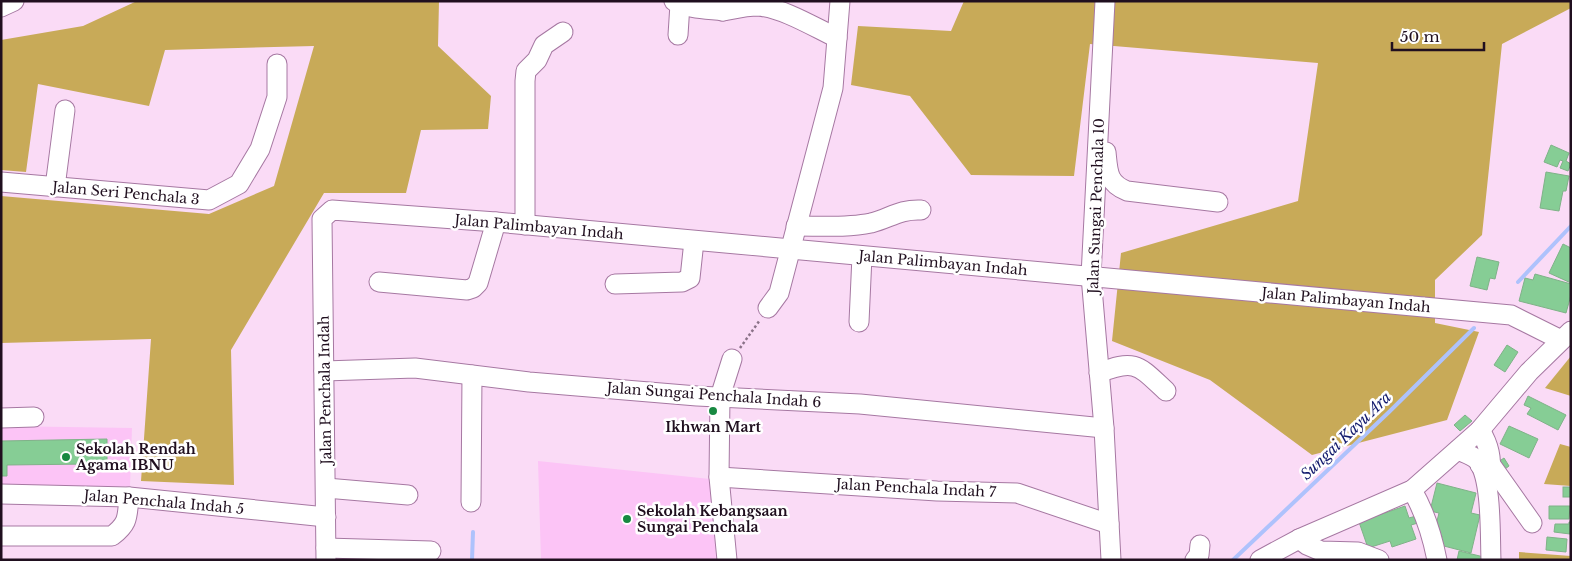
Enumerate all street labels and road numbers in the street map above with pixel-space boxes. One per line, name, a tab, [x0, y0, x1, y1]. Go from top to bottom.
street label: Jalan Sungai Penchala 10	[1084, 118, 1108, 296]
street label: Jalan Seri Penchala 3	[50, 177, 200, 208]
street label: Jalan Palimbayan Indah	[452, 210, 625, 243]
street label: Jalan Palimbayan Indah	[856, 246, 1029, 279]
street label: Jalan Palimbayan Indah	[1259, 283, 1432, 316]
street label: Jalan Penchala Indah	[315, 315, 335, 467]
street label: Jalan Sungai Penchala Indah 6	[604, 378, 822, 411]
street label: Jalan Penchala Indah 7	[834, 475, 997, 501]
street label: Jalan Penchala Indah 5	[81, 486, 245, 518]

